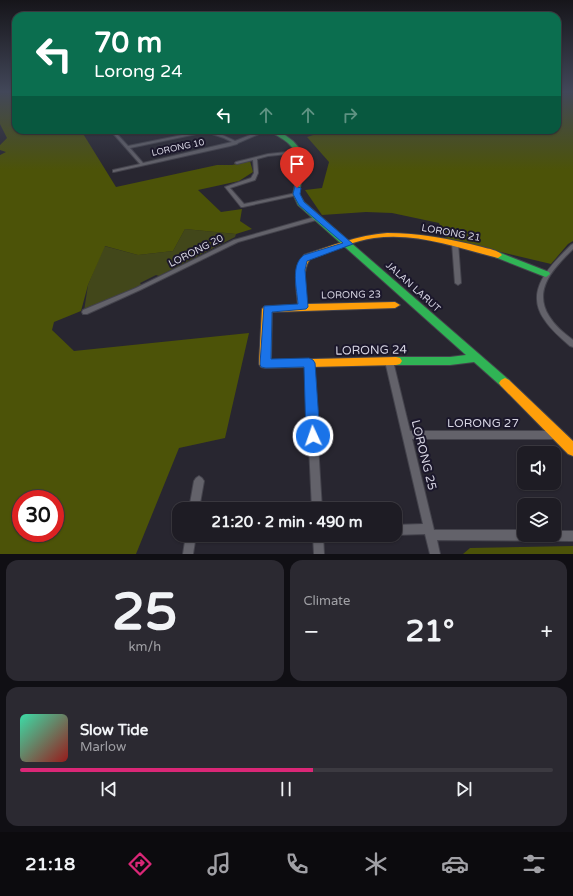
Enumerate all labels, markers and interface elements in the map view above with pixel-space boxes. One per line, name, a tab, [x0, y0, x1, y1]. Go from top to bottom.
text: 70 m	[94, 26, 162, 60]
icon: left	[28, 28, 80, 80]
text: Lorong 24	[94, 60, 183, 82]
icon: left	[213, 104, 235, 126]
icon: ahead	[255, 104, 277, 126]
icon: ahead	[297, 104, 319, 126]
icon: right	[339, 104, 361, 126]
street label: LORONG 10	[150, 137, 206, 159]
pin	[280, 147, 314, 188]
icon: arrive	[286, 153, 308, 175]
street label: LORONG 21	[420, 222, 482, 244]
street label: LORONG 20	[167, 232, 225, 270]
street label: JALAN LARUT	[383, 259, 443, 315]
street label: LORONG 23	[321, 288, 381, 302]
street label: LORONG 24	[335, 342, 408, 358]
position arrow	[292, 415, 334, 457]
street label: LORONG 27	[447, 416, 519, 430]
street label: LORONG 25	[409, 418, 439, 492]
map controls	[517, 446, 561, 542]
button: sound	[517, 446, 561, 490]
speed limit sign: 30	[12, 490, 64, 542]
button: layers	[517, 498, 561, 542]
text: 21:20 · 2 min · 490 m	[212, 513, 362, 531]
text: 25	[112, 581, 177, 644]
text: Climate	[304, 593, 350, 609]
text: 21°	[405, 613, 454, 650]
text: −	[304, 619, 319, 645]
text: +	[541, 619, 553, 645]
text: km/h	[128, 639, 161, 655]
text: Slow Tide	[80, 721, 148, 739]
text: Marlow	[80, 739, 126, 755]
icon: previous	[98, 778, 120, 800]
icon: pause	[275, 778, 297, 800]
icon: next	[453, 778, 475, 800]
icon: directions	[126, 850, 154, 878]
icon: music	[205, 850, 233, 878]
icon: phone	[283, 850, 311, 878]
icon: climate	[362, 850, 390, 878]
icon: car	[441, 850, 469, 878]
icon: filters	[520, 850, 548, 878]
text: 21:18	[25, 853, 75, 875]

